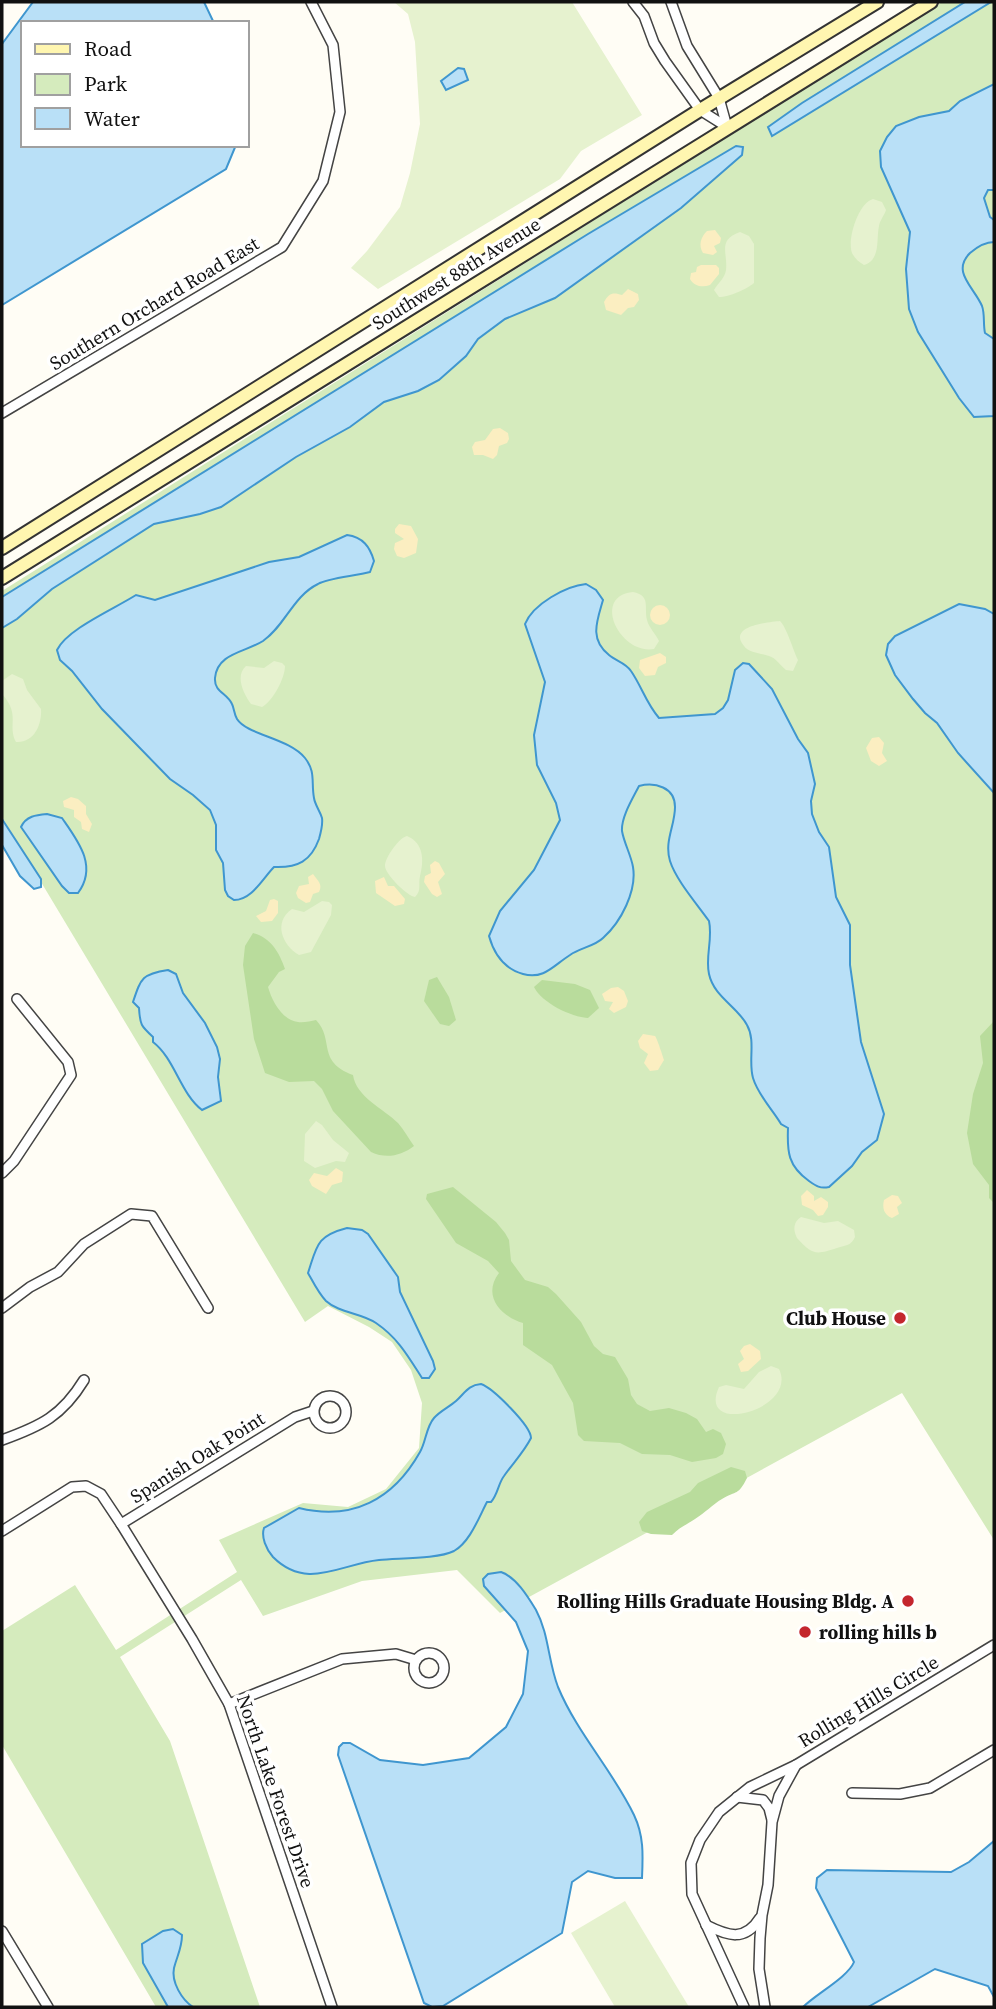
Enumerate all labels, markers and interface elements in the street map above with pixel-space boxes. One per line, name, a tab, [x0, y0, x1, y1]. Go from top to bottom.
legend	[21, 21, 248, 147]
text: Road	[84, 34, 132, 63]
text: Park	[84, 69, 128, 98]
text: Water	[84, 104, 140, 133]
street label: Southwest 88th Avenue	[367, 211, 545, 335]
street label: Southern Orchard Road East	[45, 230, 264, 376]
place label: Club House	[786, 1305, 886, 1331]
marker: Club House	[892, 1310, 908, 1326]
street label: Spanish Oak Point	[125, 1405, 270, 1509]
place label: Rolling Hills Graduate Housing Bldg. A	[557, 1588, 894, 1614]
marker: Rolling Hills Graduate Housing Bldg. A	[900, 1593, 916, 1609]
place label: rolling hills b	[819, 1619, 937, 1645]
marker: rolling hills b	[797, 1624, 813, 1640]
street label: Rolling Hills Circle	[793, 1649, 943, 1753]
street label: North Lake Forest Drive	[231, 1691, 321, 1891]

